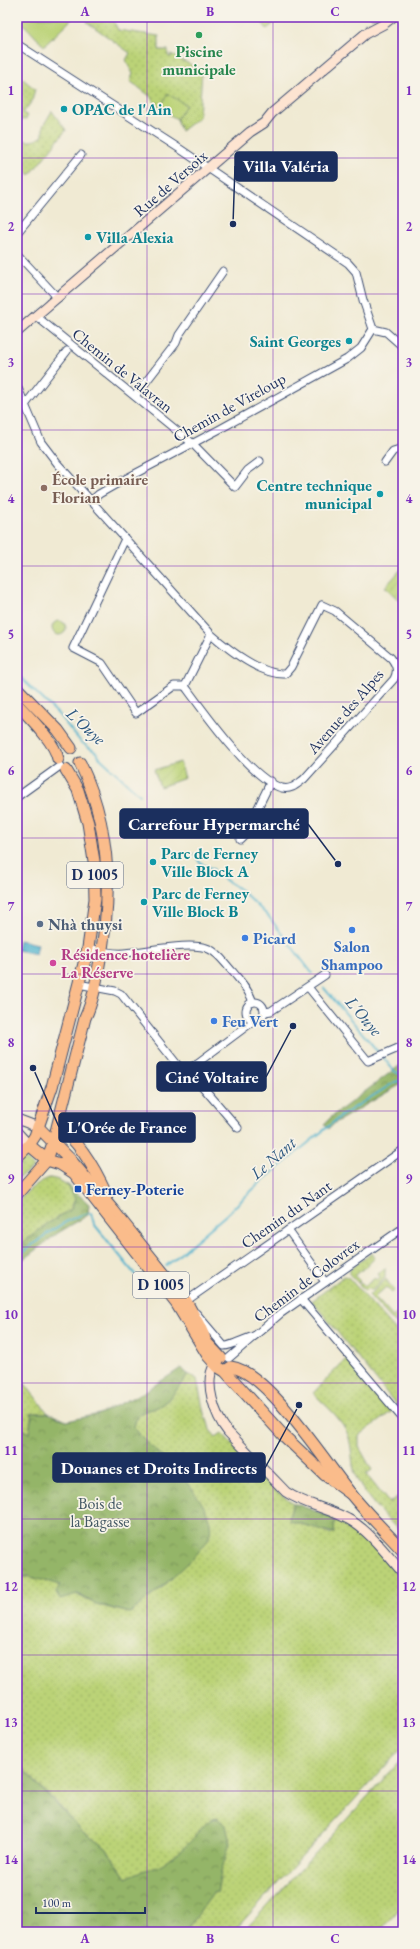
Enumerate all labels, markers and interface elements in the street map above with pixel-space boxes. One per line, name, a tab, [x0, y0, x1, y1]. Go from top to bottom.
text: A	[79, 3, 90, 20]
text: B	[206, 3, 214, 20]
text: C	[330, 3, 340, 20]
marker: Piscine municipale	[194, 30, 204, 40]
place label: Piscine municipale	[162, 41, 236, 80]
text: 1	[8, 82, 15, 99]
text: 1	[406, 82, 413, 99]
place label: OPAC de l'Ain	[72, 99, 172, 120]
marker: OPAC de l'Ain	[59, 104, 69, 114]
street label: Rue de Versoix	[129, 145, 212, 221]
callout: Villa Valéria	[235, 152, 337, 181]
text: Villa Valéria	[243, 155, 330, 177]
text: 2	[8, 218, 15, 235]
text: 2	[406, 218, 413, 235]
place label: Villa Alexia	[96, 227, 175, 248]
marker: Villa Alexia	[83, 232, 93, 242]
street label: Chemin de Valavran	[68, 323, 178, 418]
place label: Saint Georges	[250, 331, 341, 352]
marker: Saint Georges	[344, 336, 354, 346]
text: 3	[8, 354, 15, 371]
text: 3	[406, 354, 413, 371]
street label: Chemin de Vireloup	[169, 368, 289, 447]
place label: École primaire Florian	[52, 469, 148, 508]
place label: Centre technique municipal	[256, 475, 372, 514]
marker: École primaire Florian	[39, 483, 49, 493]
marker: Centre technique municipal	[375, 489, 385, 499]
text: 4	[8, 490, 15, 507]
text: 4	[406, 490, 413, 507]
text: 5	[8, 626, 14, 643]
text: 5	[406, 626, 412, 643]
street label: Avenue des Alpes	[302, 664, 388, 759]
water label: L'Ouye	[61, 702, 110, 750]
text: 6	[8, 762, 15, 779]
text: 6	[406, 762, 413, 779]
callout: Carrefour Hypermarché	[120, 809, 308, 838]
text: Carrefour Hypermarché	[128, 813, 300, 835]
place label: Parc de Ferney Ville Block A	[161, 843, 258, 882]
marker: Parc de Ferney Ville Block A	[148, 857, 158, 867]
road number: D 1005	[67, 862, 123, 888]
place label: Parc de Ferney Ville Block B	[152, 883, 249, 922]
marker: Parc de Ferney Ville Block B	[139, 897, 149, 907]
text: 7	[8, 898, 15, 915]
text: 7	[406, 898, 413, 915]
place label: Nhà thuysi	[48, 914, 123, 935]
marker: Nhà thuysi	[35, 919, 45, 929]
marker: Salon Shampoo	[347, 925, 357, 935]
place label: Picard	[253, 928, 296, 949]
marker: Picard	[240, 933, 250, 943]
place label: Salon Shampoo	[321, 936, 383, 975]
place label: Résidence hotelière La Réserve	[61, 944, 191, 983]
marker: Résidence hotelière La Réserve	[48, 958, 58, 968]
water label: L'Ouye	[340, 991, 387, 1041]
place label: Feu Vert	[222, 1011, 278, 1032]
marker: Feu Vert	[209, 1016, 219, 1026]
text: 8	[8, 1034, 15, 1051]
text: 8	[406, 1034, 413, 1051]
callout: Ciné Voltaire	[157, 1062, 266, 1091]
text: Ciné Voltaire	[165, 1066, 259, 1088]
callout: L'Orée de France	[59, 1113, 195, 1142]
text: L'Orée de France	[67, 1116, 187, 1138]
water label: Le Nant	[245, 1131, 301, 1185]
text: 9	[8, 1170, 15, 1187]
text: 9	[406, 1170, 413, 1187]
street label: Chemin du Nant	[237, 1175, 336, 1253]
place label: Ferney-Poterie	[86, 1179, 184, 1200]
marker: Ferney-Poterie	[73, 1184, 83, 1194]
street label: Chemin de Colovrex	[249, 1234, 364, 1327]
road number: D 1005	[133, 1272, 189, 1298]
text: 10	[4, 1306, 18, 1323]
text: 10	[402, 1306, 416, 1323]
text: 11	[4, 1442, 18, 1459]
text: 11	[402, 1442, 416, 1459]
callout: Douanes et Droits Indirects	[53, 1453, 265, 1482]
text: Douanes et Droits Indirects	[61, 1457, 257, 1479]
park label: Bois de la Bagasse	[70, 1493, 130, 1532]
text: 12	[4, 1578, 18, 1595]
text: 12	[402, 1578, 416, 1595]
text: 13	[4, 1714, 18, 1731]
text: 13	[402, 1714, 416, 1731]
text: 14	[4, 1851, 18, 1868]
text: 14	[402, 1851, 416, 1868]
scale bar	[36, 1889, 145, 1915]
text: 100 m	[42, 1895, 72, 1911]
text: A	[79, 1930, 90, 1947]
text: B	[206, 1930, 214, 1947]
text: C	[330, 1930, 340, 1947]

